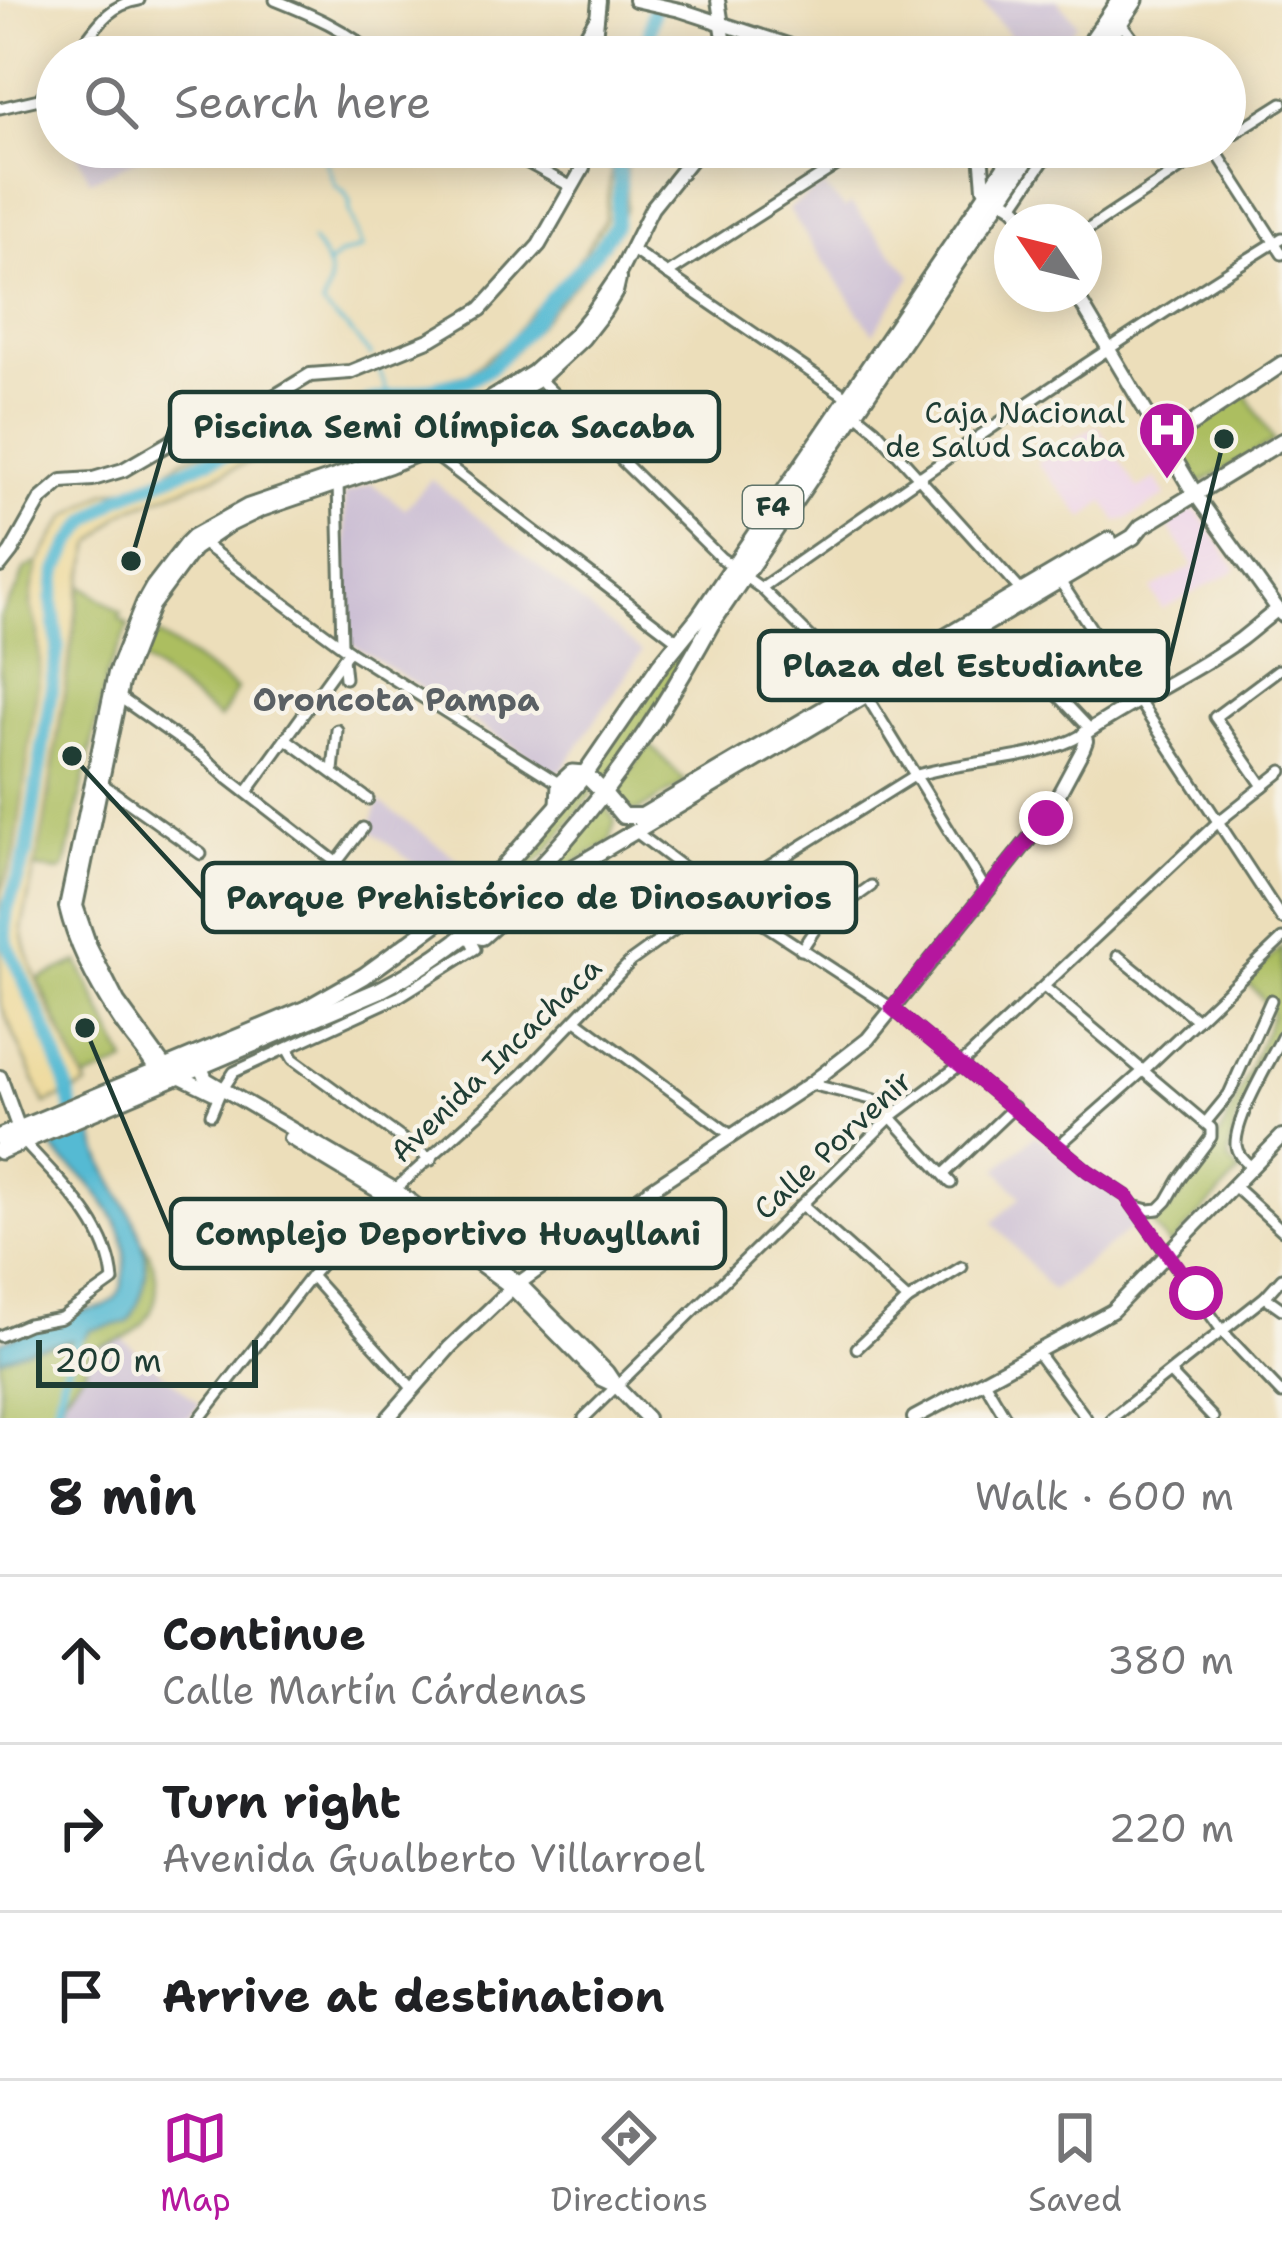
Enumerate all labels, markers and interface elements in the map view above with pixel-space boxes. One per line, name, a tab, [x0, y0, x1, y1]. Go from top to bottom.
search box	[36, 36, 1246, 168]
icon: search	[78, 69, 144, 135]
text: Search here	[174, 72, 431, 132]
north arrow	[994, 204, 1102, 312]
callout: Piscina Semi Olímpica Sacaba	[170, 392, 719, 461]
place label: Caja Nacional de Salud Sacaba	[885, 392, 1125, 467]
hospital icon: Caja Nacional de Salud Sacaba	[1136, 399, 1198, 481]
text: Piscina Semi Olímpica Sacaba	[193, 404, 695, 449]
road number: F4	[743, 486, 803, 528]
callout: Plaza del Estudiante	[759, 631, 1168, 700]
text: Plaza del Estudiante	[782, 643, 1144, 688]
district label: Oroncota Pampa	[252, 677, 540, 722]
route end	[1019, 791, 1073, 845]
callout: Parque Prehistórico de Dinosaurios	[203, 863, 856, 932]
text: Parque Prehistórico de Dinosaurios	[226, 875, 832, 920]
street label: Avenida Incachaca	[381, 948, 611, 1171]
street label: Calle Porvenir	[745, 1061, 921, 1229]
callout: Complejo Deportivo Huayllani	[171, 1199, 725, 1268]
text: Complejo Deportivo Huayllani	[195, 1211, 701, 1256]
route start	[1169, 1266, 1223, 1320]
scale bar	[36, 1334, 258, 1387]
text: 200 m	[54, 1338, 162, 1383]
text: 8 min	[48, 1462, 197, 1530]
text: Walk · 600 m	[975, 1470, 1234, 1522]
text: Continue	[162, 1604, 366, 1664]
icon: ahead	[48, 1627, 114, 1693]
text: 380 m	[1107, 1634, 1234, 1686]
text: Calle Martín Cárdenas	[162, 1664, 587, 1716]
text: Turn right	[162, 1772, 401, 1832]
icon: right	[48, 1795, 114, 1861]
text: 220 m	[1108, 1802, 1234, 1854]
text: Avenida Gualberto Villarroel	[162, 1832, 705, 1884]
icon: arrive	[48, 1963, 114, 2029]
text: Arrive at destination	[162, 1966, 665, 2026]
tab: Map	[160, 2105, 231, 2222]
tab: Directions	[551, 2105, 708, 2222]
tab: Saved	[1028, 2105, 1122, 2222]

